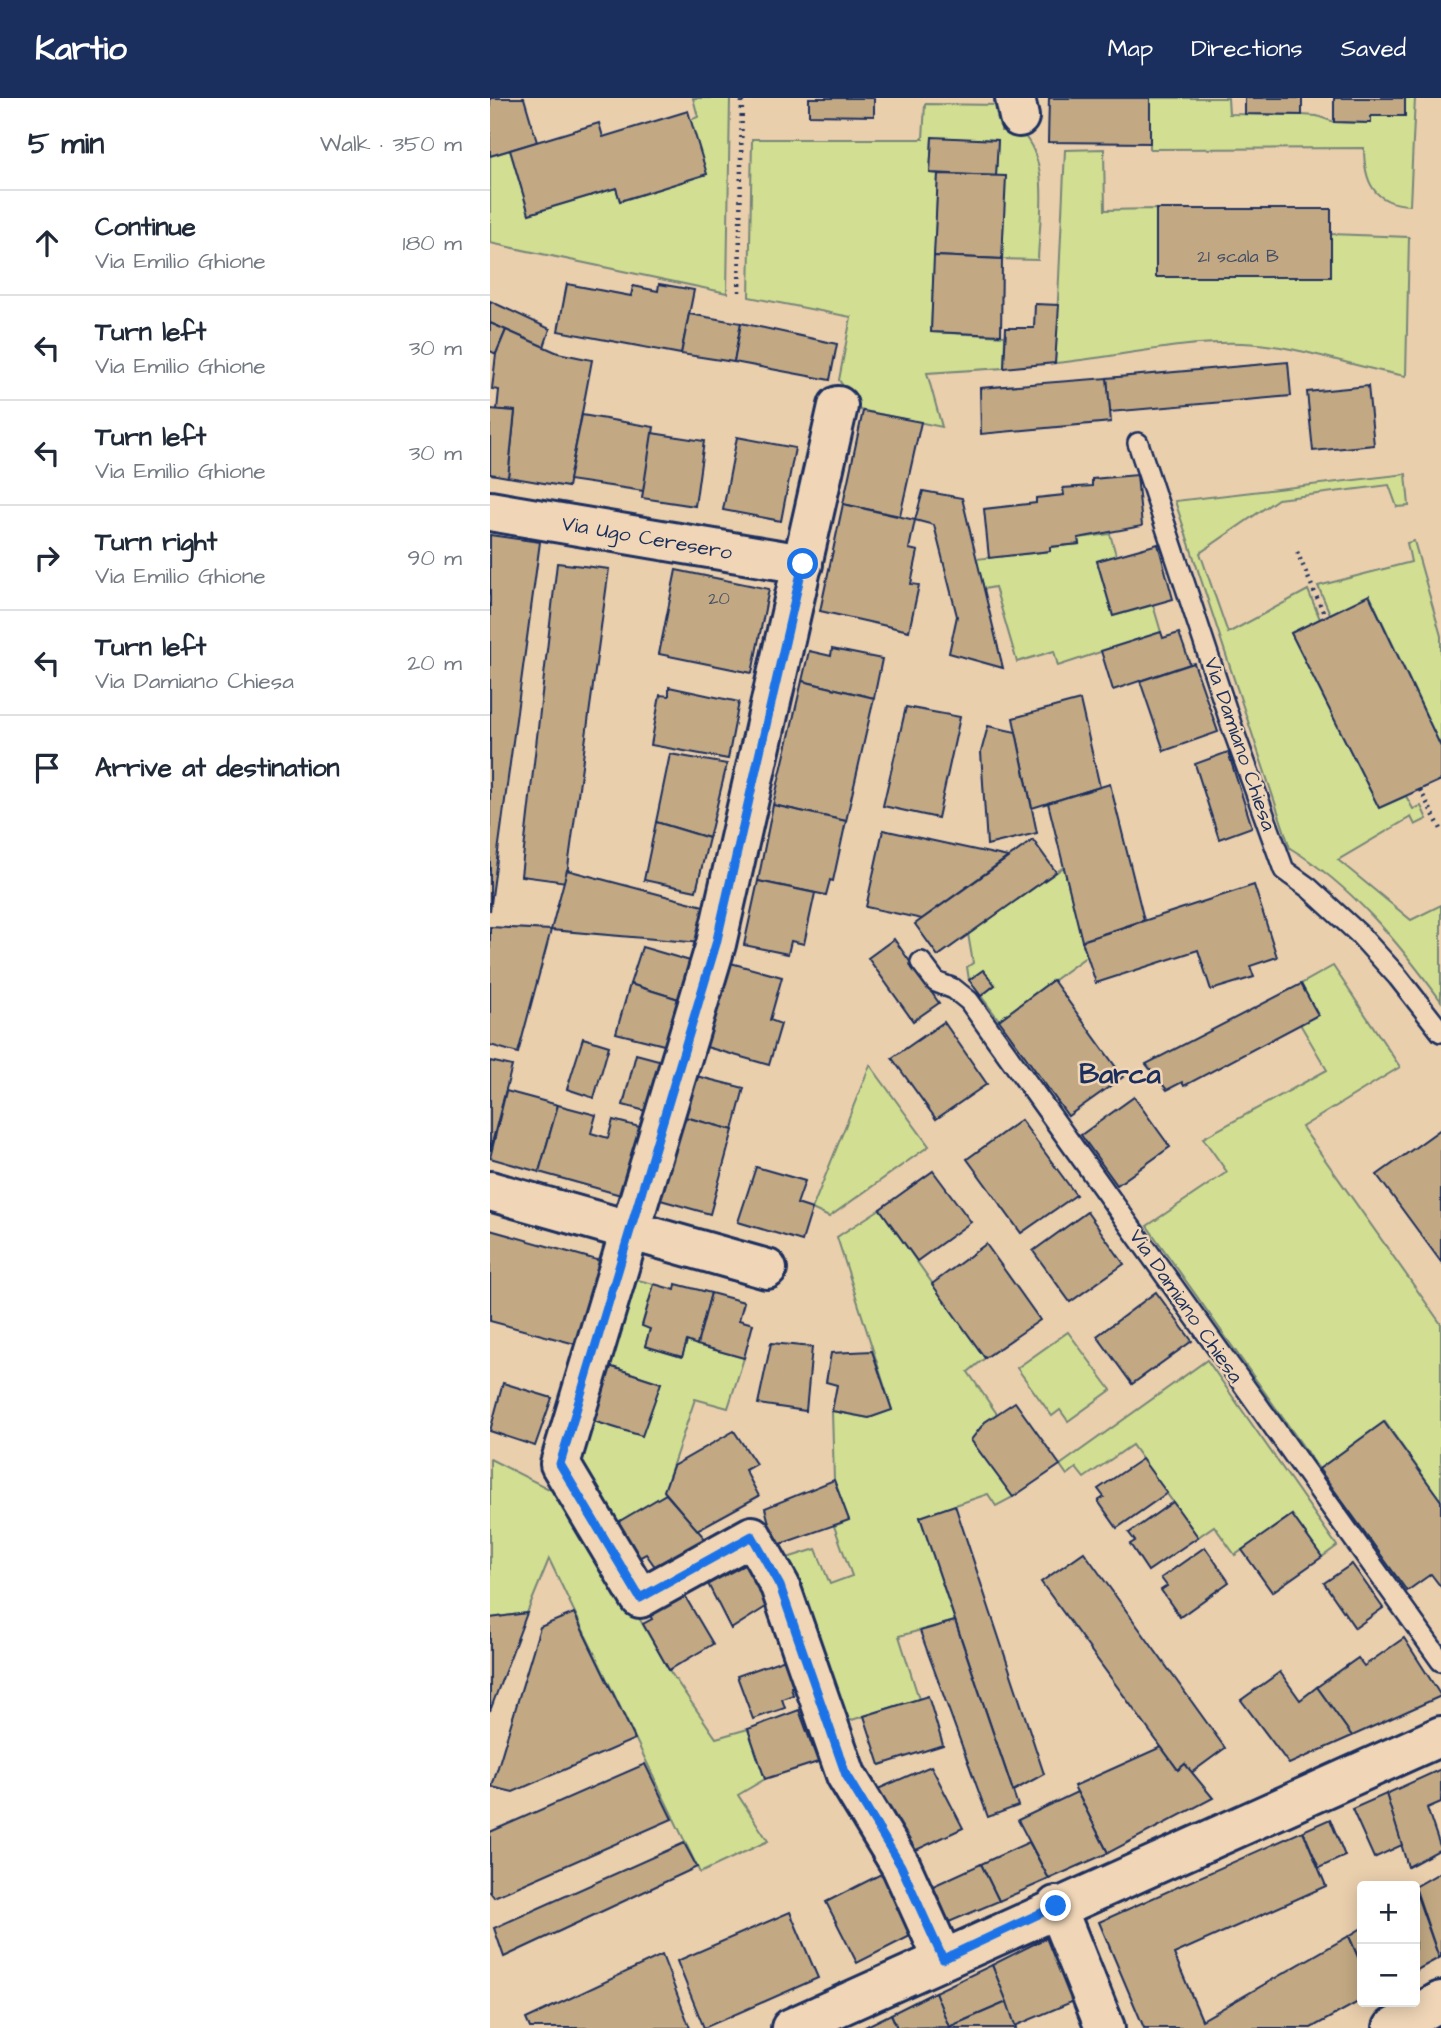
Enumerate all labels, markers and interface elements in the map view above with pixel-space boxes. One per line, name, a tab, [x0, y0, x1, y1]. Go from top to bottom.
text: Kartio	[35, 26, 127, 72]
text: Map	[1108, 32, 1153, 66]
text: Directions	[1191, 32, 1303, 66]
text: Saved	[1341, 32, 1406, 66]
text: 5 min	[28, 123, 104, 165]
text: Walk · 350 m	[320, 128, 462, 160]
text: Continue	[95, 209, 196, 245]
icon: ahead	[28, 224, 66, 262]
text: 180 m	[403, 227, 462, 259]
house number: 21 scala B	[1197, 244, 1279, 269]
text: Via Emilio Ghione	[95, 245, 266, 277]
text: Turn left	[95, 314, 206, 350]
icon: left	[28, 329, 66, 367]
text: 30 m	[409, 332, 462, 364]
text: Via Emilio Ghione	[95, 350, 266, 382]
text: Turn left	[95, 419, 206, 455]
icon: left	[28, 434, 66, 472]
text: 30 m	[409, 437, 462, 469]
text: Via Emilio Ghione	[95, 455, 266, 487]
street label: Via Ugo Ceresero	[559, 509, 735, 569]
text: Turn right	[95, 524, 217, 560]
icon: right	[28, 539, 66, 577]
text: 90 m	[407, 542, 462, 574]
route start	[787, 548, 818, 579]
text: Via Emilio Ghione	[95, 560, 266, 592]
house number: 20	[708, 586, 730, 611]
text: Turn left	[95, 629, 206, 665]
icon: left	[28, 644, 66, 682]
text: 20 m	[407, 647, 462, 679]
street label: Via Damiano Chiesa	[1197, 653, 1283, 835]
text: Via Damiano Chiesa	[95, 665, 294, 697]
icon: arrive	[28, 749, 66, 787]
text: Arrive at destination	[95, 750, 340, 786]
district label: Barca	[1079, 1055, 1162, 1094]
street label: Via Damiano Chiesa	[1122, 1223, 1250, 1389]
map controls	[1357, 1881, 1420, 2007]
button: +	[1357, 1881, 1420, 1944]
route end	[1040, 1890, 1071, 1921]
button: −	[1357, 1944, 1420, 2007]

